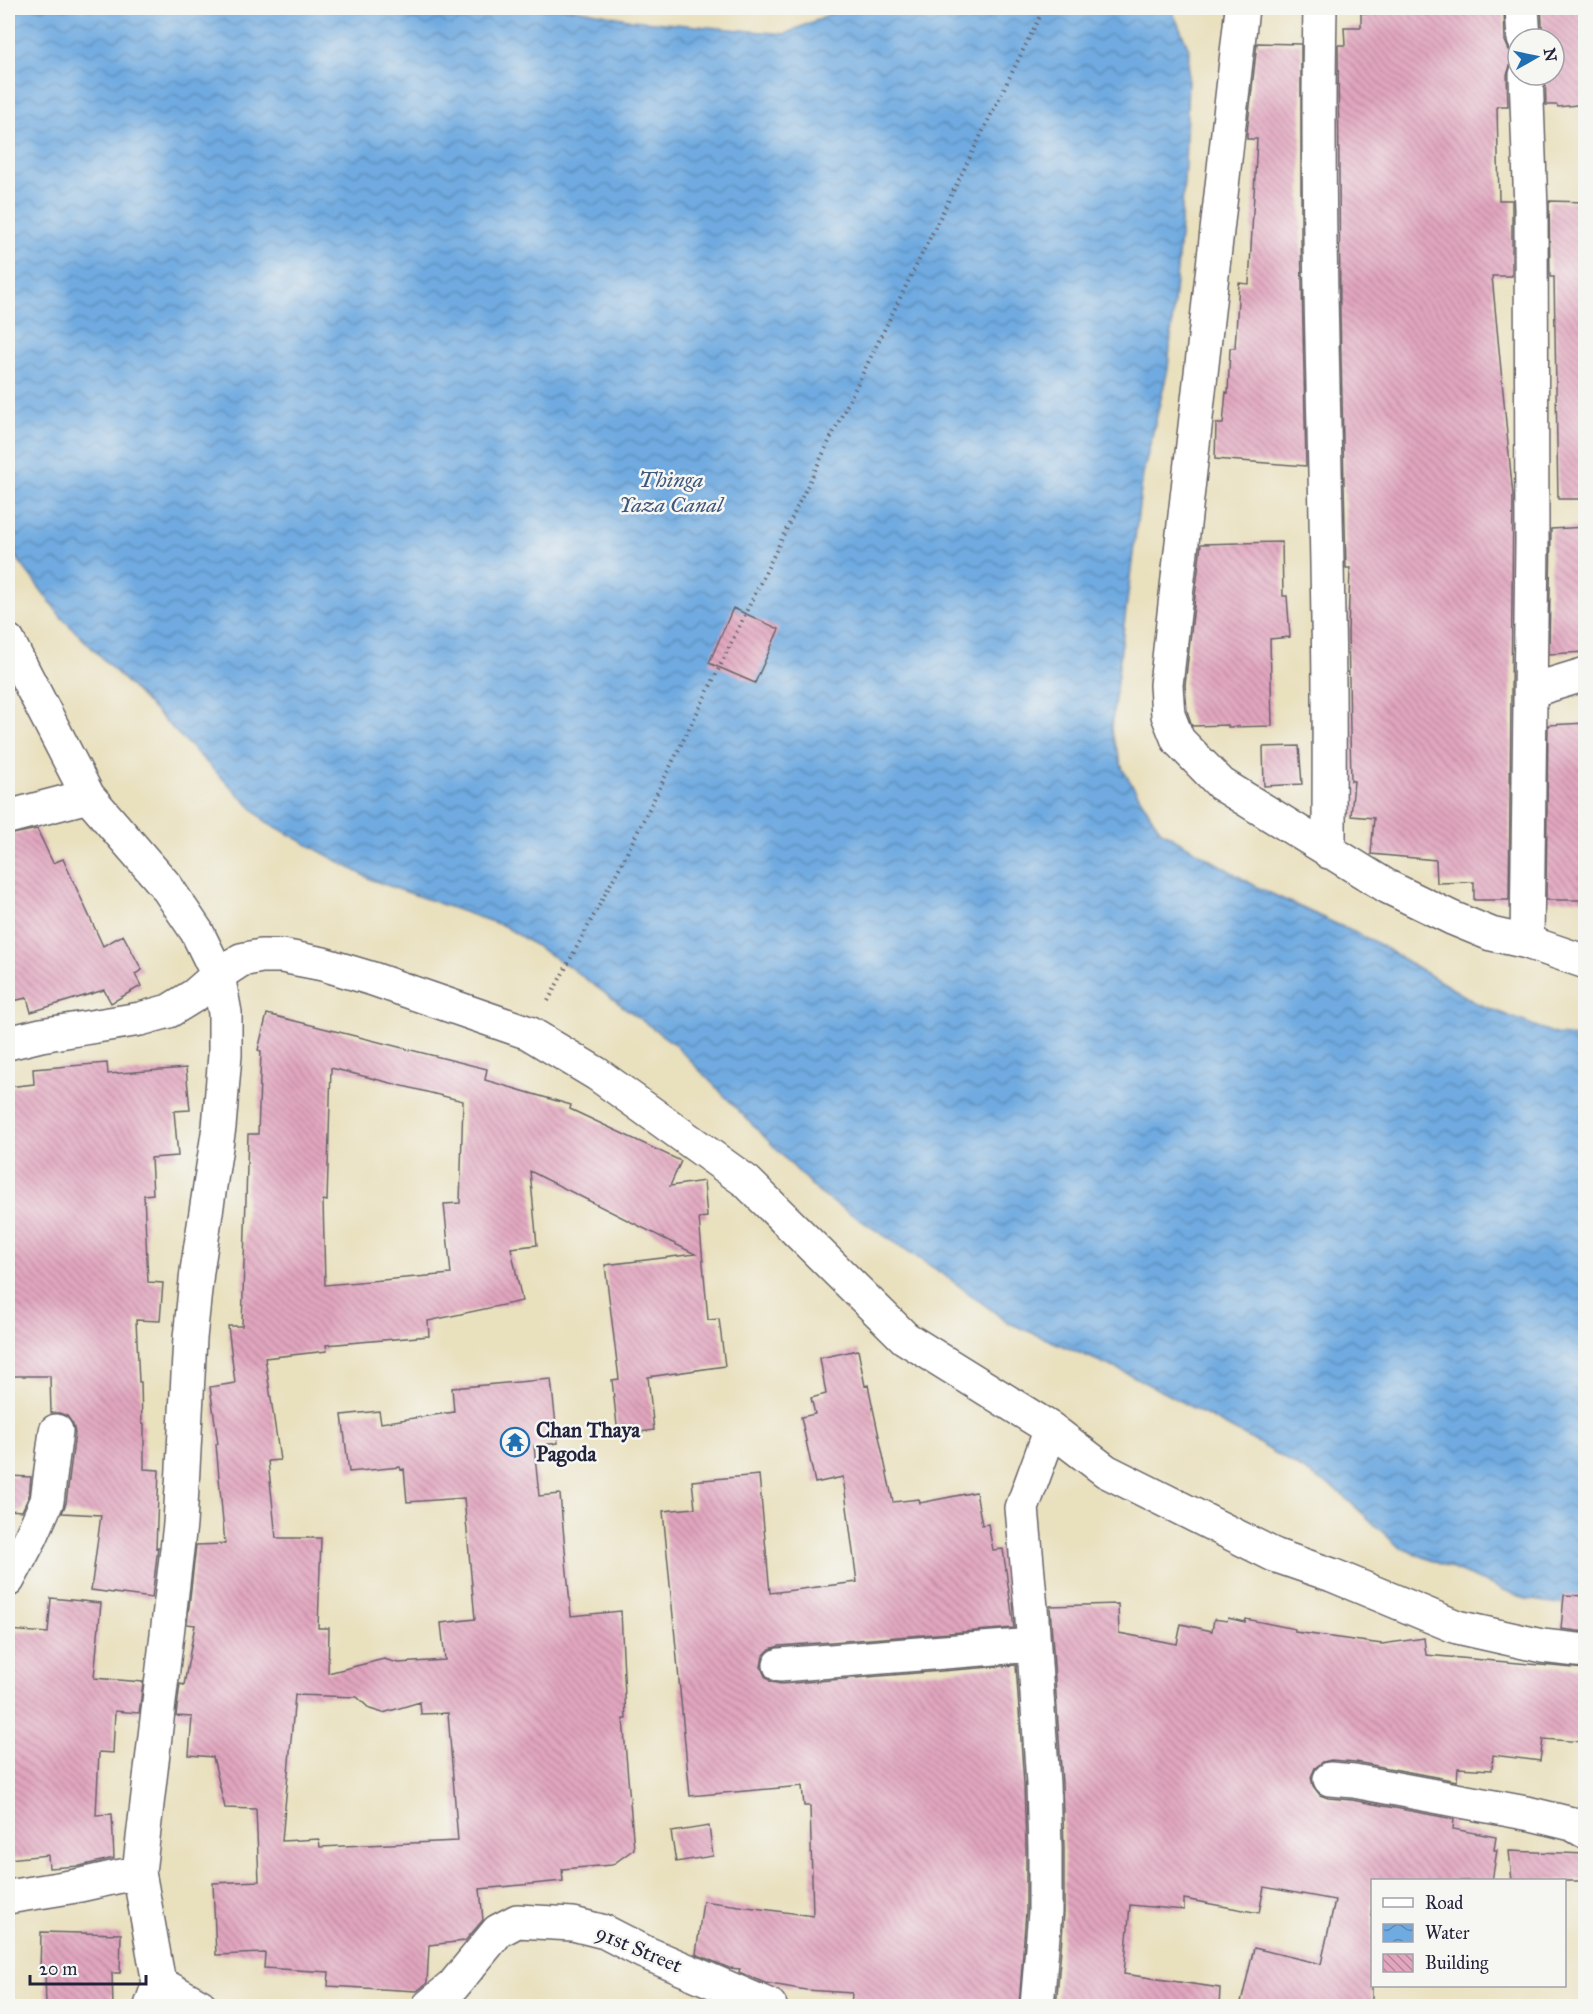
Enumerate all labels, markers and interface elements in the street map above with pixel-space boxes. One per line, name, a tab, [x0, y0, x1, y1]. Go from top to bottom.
north arrow	[1506, 27, 1566, 87]
text: N	[1540, 47, 1561, 63]
water label: Thinga Yaza Canal	[619, 466, 725, 518]
place label: Chan Thaya Pagoda	[536, 1417, 641, 1467]
temple icon: Chan Thaya Pagoda	[499, 1426, 531, 1458]
legend	[1371, 1879, 1566, 1987]
text: Road	[1425, 1892, 1463, 1914]
street label: 91st Street	[592, 1919, 687, 1979]
text: Water	[1425, 1922, 1470, 1944]
scale bar	[30, 1948, 146, 1986]
text: Building	[1425, 1952, 1489, 1975]
text: 20 m	[39, 1958, 77, 1980]

